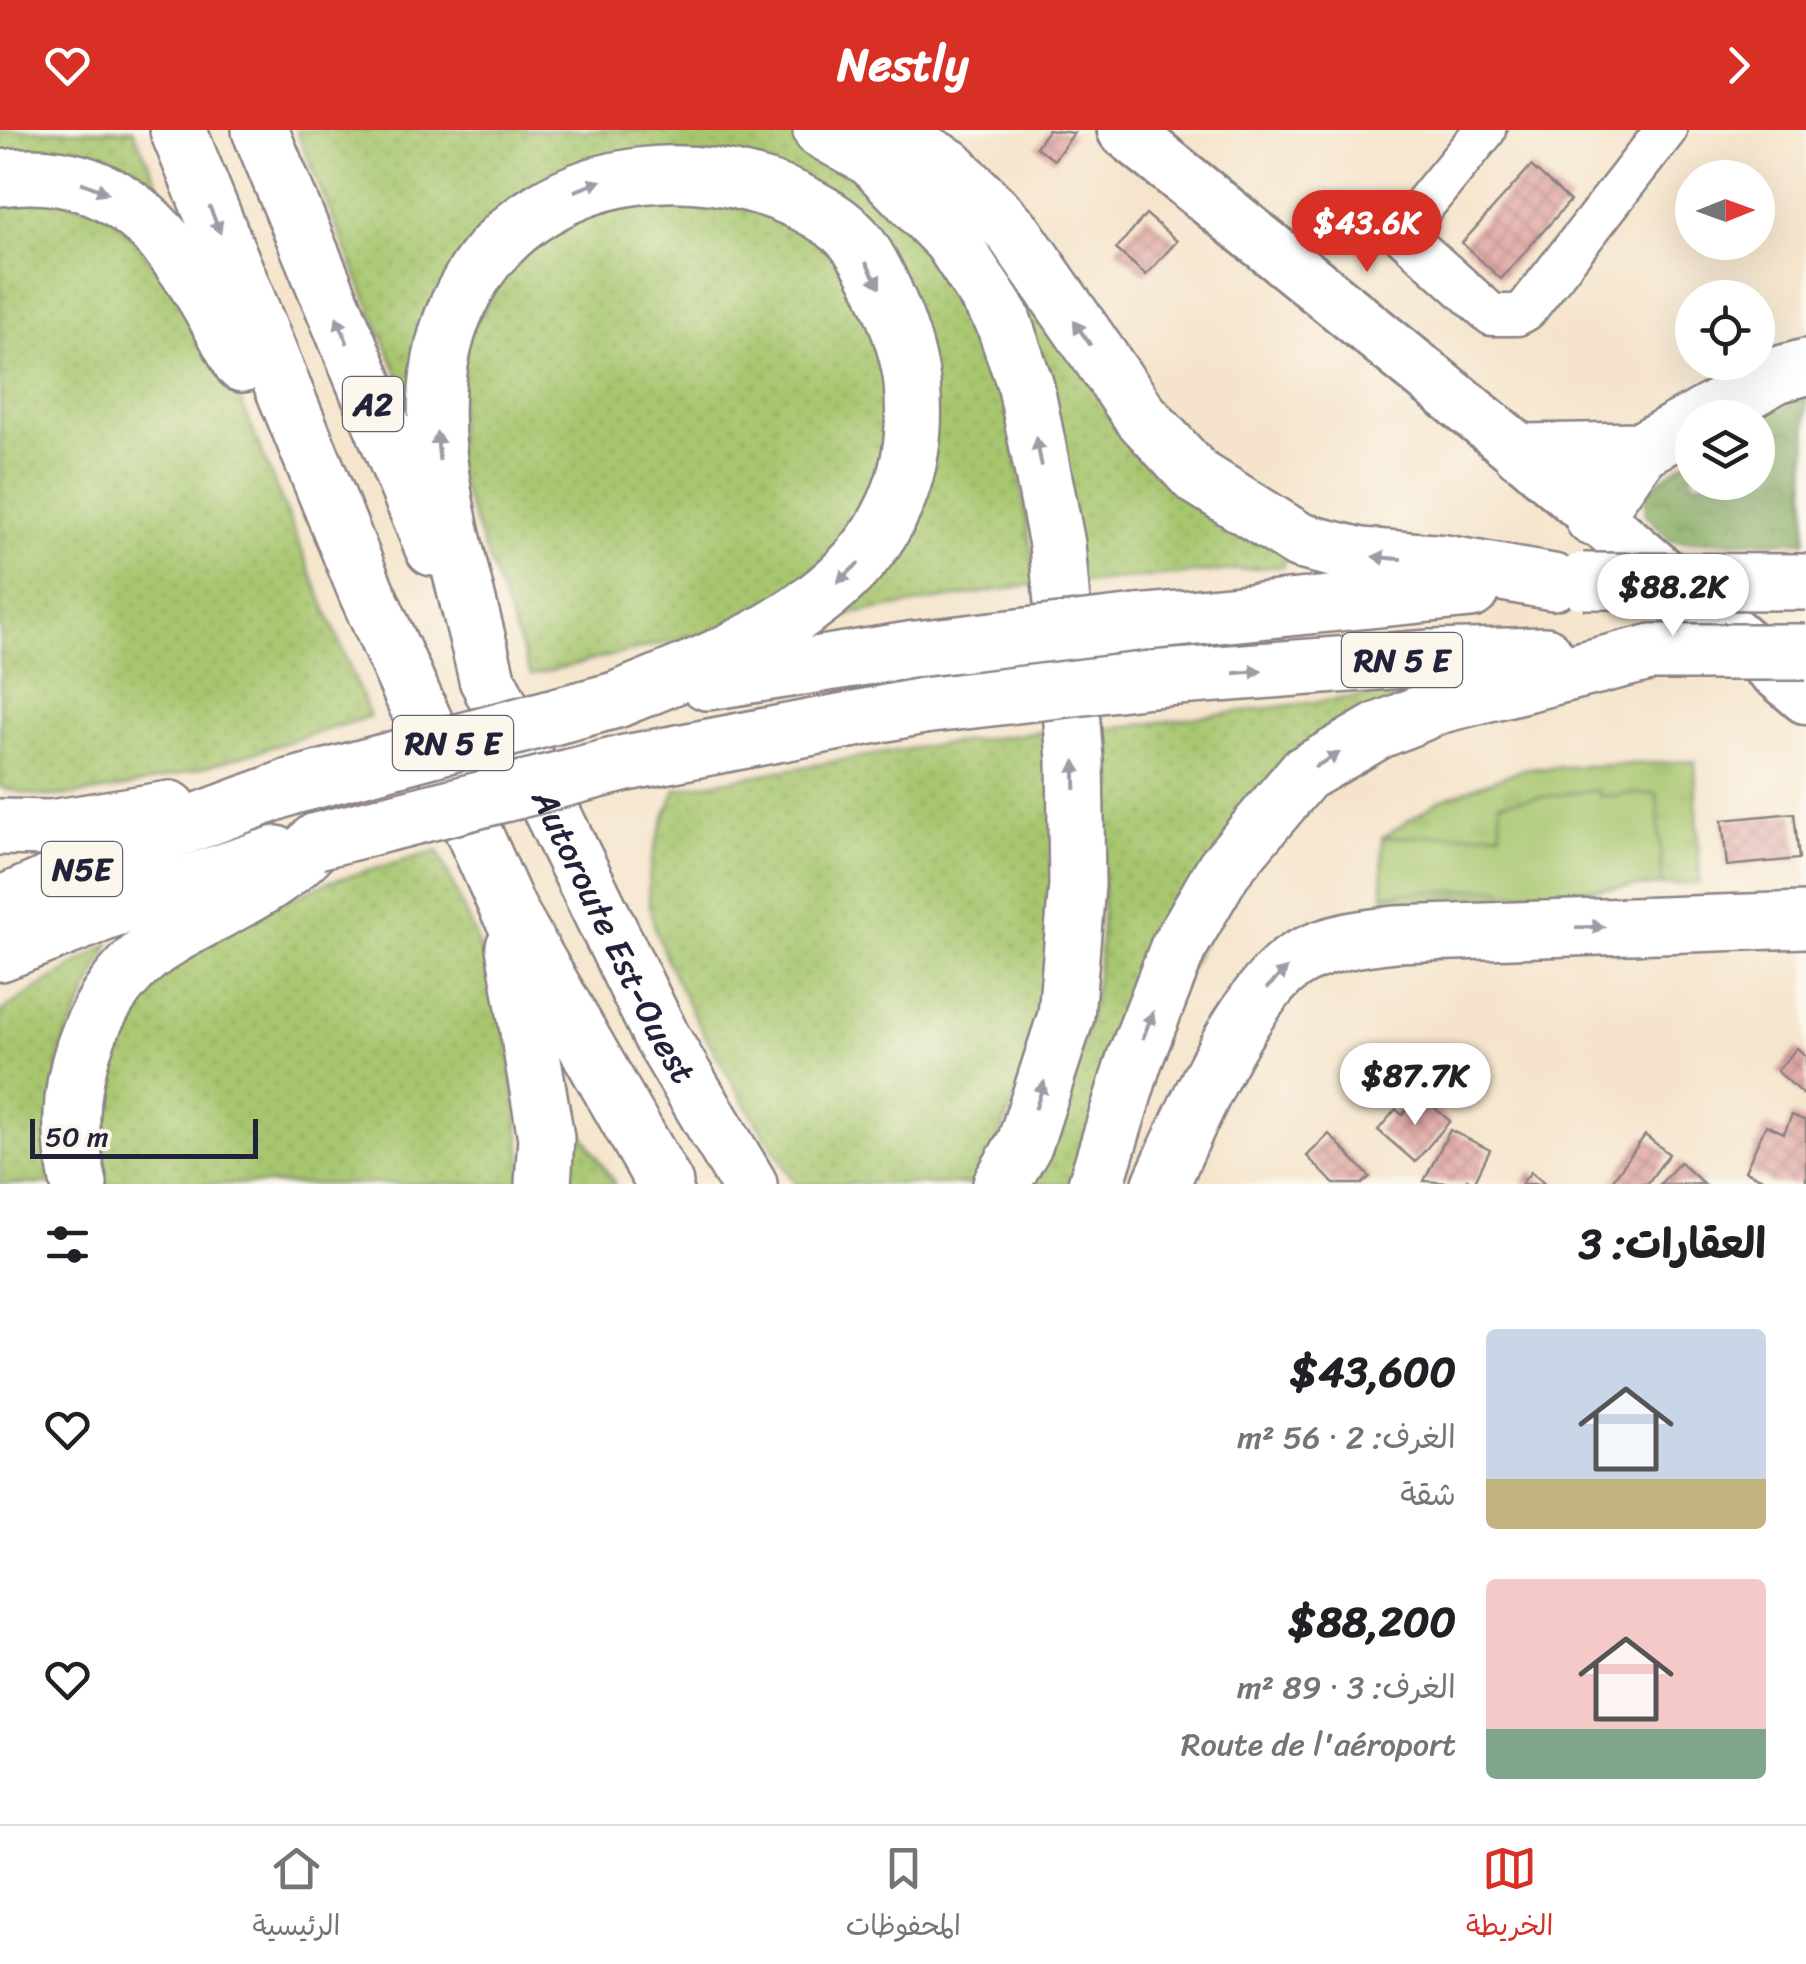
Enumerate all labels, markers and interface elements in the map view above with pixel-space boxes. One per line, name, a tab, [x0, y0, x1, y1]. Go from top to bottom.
text: Nestly	[838, 25, 968, 105]
icon: heart	[40, 38, 95, 93]
icon: forward	[1711, 38, 1766, 93]
north arrow	[1675, 160, 1775, 260]
map controls	[1675, 160, 1775, 500]
one-way arrow	[573, 177, 603, 193]
one-way arrow	[80, 181, 110, 197]
pin: $43.6K	[1286, 190, 1448, 275]
text: $43.6K	[1314, 194, 1420, 251]
one-way arrow	[207, 206, 223, 235]
one-way arrow	[865, 261, 882, 290]
button: locate	[1675, 280, 1775, 380]
one-way arrow	[334, 315, 350, 345]
one-way arrow	[1073, 319, 1092, 346]
road number: A2	[343, 377, 403, 431]
button: layers	[1675, 400, 1775, 500]
one-way arrow	[430, 430, 446, 462]
one-way arrow	[1030, 437, 1046, 468]
one-way arrow	[1371, 550, 1403, 566]
pin: $88.2K	[1592, 554, 1754, 639]
text: $88.2K	[1619, 558, 1727, 615]
one-way arrow	[836, 562, 860, 585]
road number: RN 5 E	[1342, 633, 1462, 687]
one-way arrow	[1233, 663, 1265, 679]
road number: RN 5 E	[393, 716, 513, 770]
one-way arrow	[1313, 752, 1341, 769]
one-way arrow	[1067, 758, 1083, 790]
street label: Autoroute Est-Ouest	[514, 777, 714, 1096]
road number: N5E	[42, 842, 122, 896]
one-way arrow	[1574, 919, 1606, 935]
one-way arrow	[1265, 967, 1289, 991]
one-way arrow	[1141, 1010, 1157, 1040]
pin: $87.7K	[1334, 1043, 1496, 1128]
text: $87.7K	[1362, 1047, 1468, 1104]
one-way arrow	[1034, 1080, 1049, 1110]
text: 50 m	[45, 1112, 109, 1161]
scale bar	[30, 1114, 258, 1158]
text: العقارات: 3	[1579, 1207, 1766, 1281]
icon: filters	[40, 1217, 95, 1272]
text: $43,600	[1290, 1335, 1456, 1409]
icon: home	[1566, 1369, 1686, 1489]
icon: heart	[40, 1402, 95, 1457]
text: الغرف: 2 · 56 m²	[1237, 1409, 1456, 1466]
text: شقة	[1400, 1466, 1456, 1523]
text: $88,200	[1288, 1585, 1456, 1659]
icon: home	[1566, 1619, 1686, 1739]
icon: heart	[40, 1652, 95, 1707]
text: الغرف: 3 · 89 m²	[1237, 1659, 1456, 1716]
text: Route de l'aéroport	[1181, 1716, 1456, 1773]
tab: الرئيسية	[253, 1841, 341, 1950]
tab: المحفوظات	[846, 1841, 961, 1950]
tab: الخريطة	[1466, 1841, 1553, 1950]

